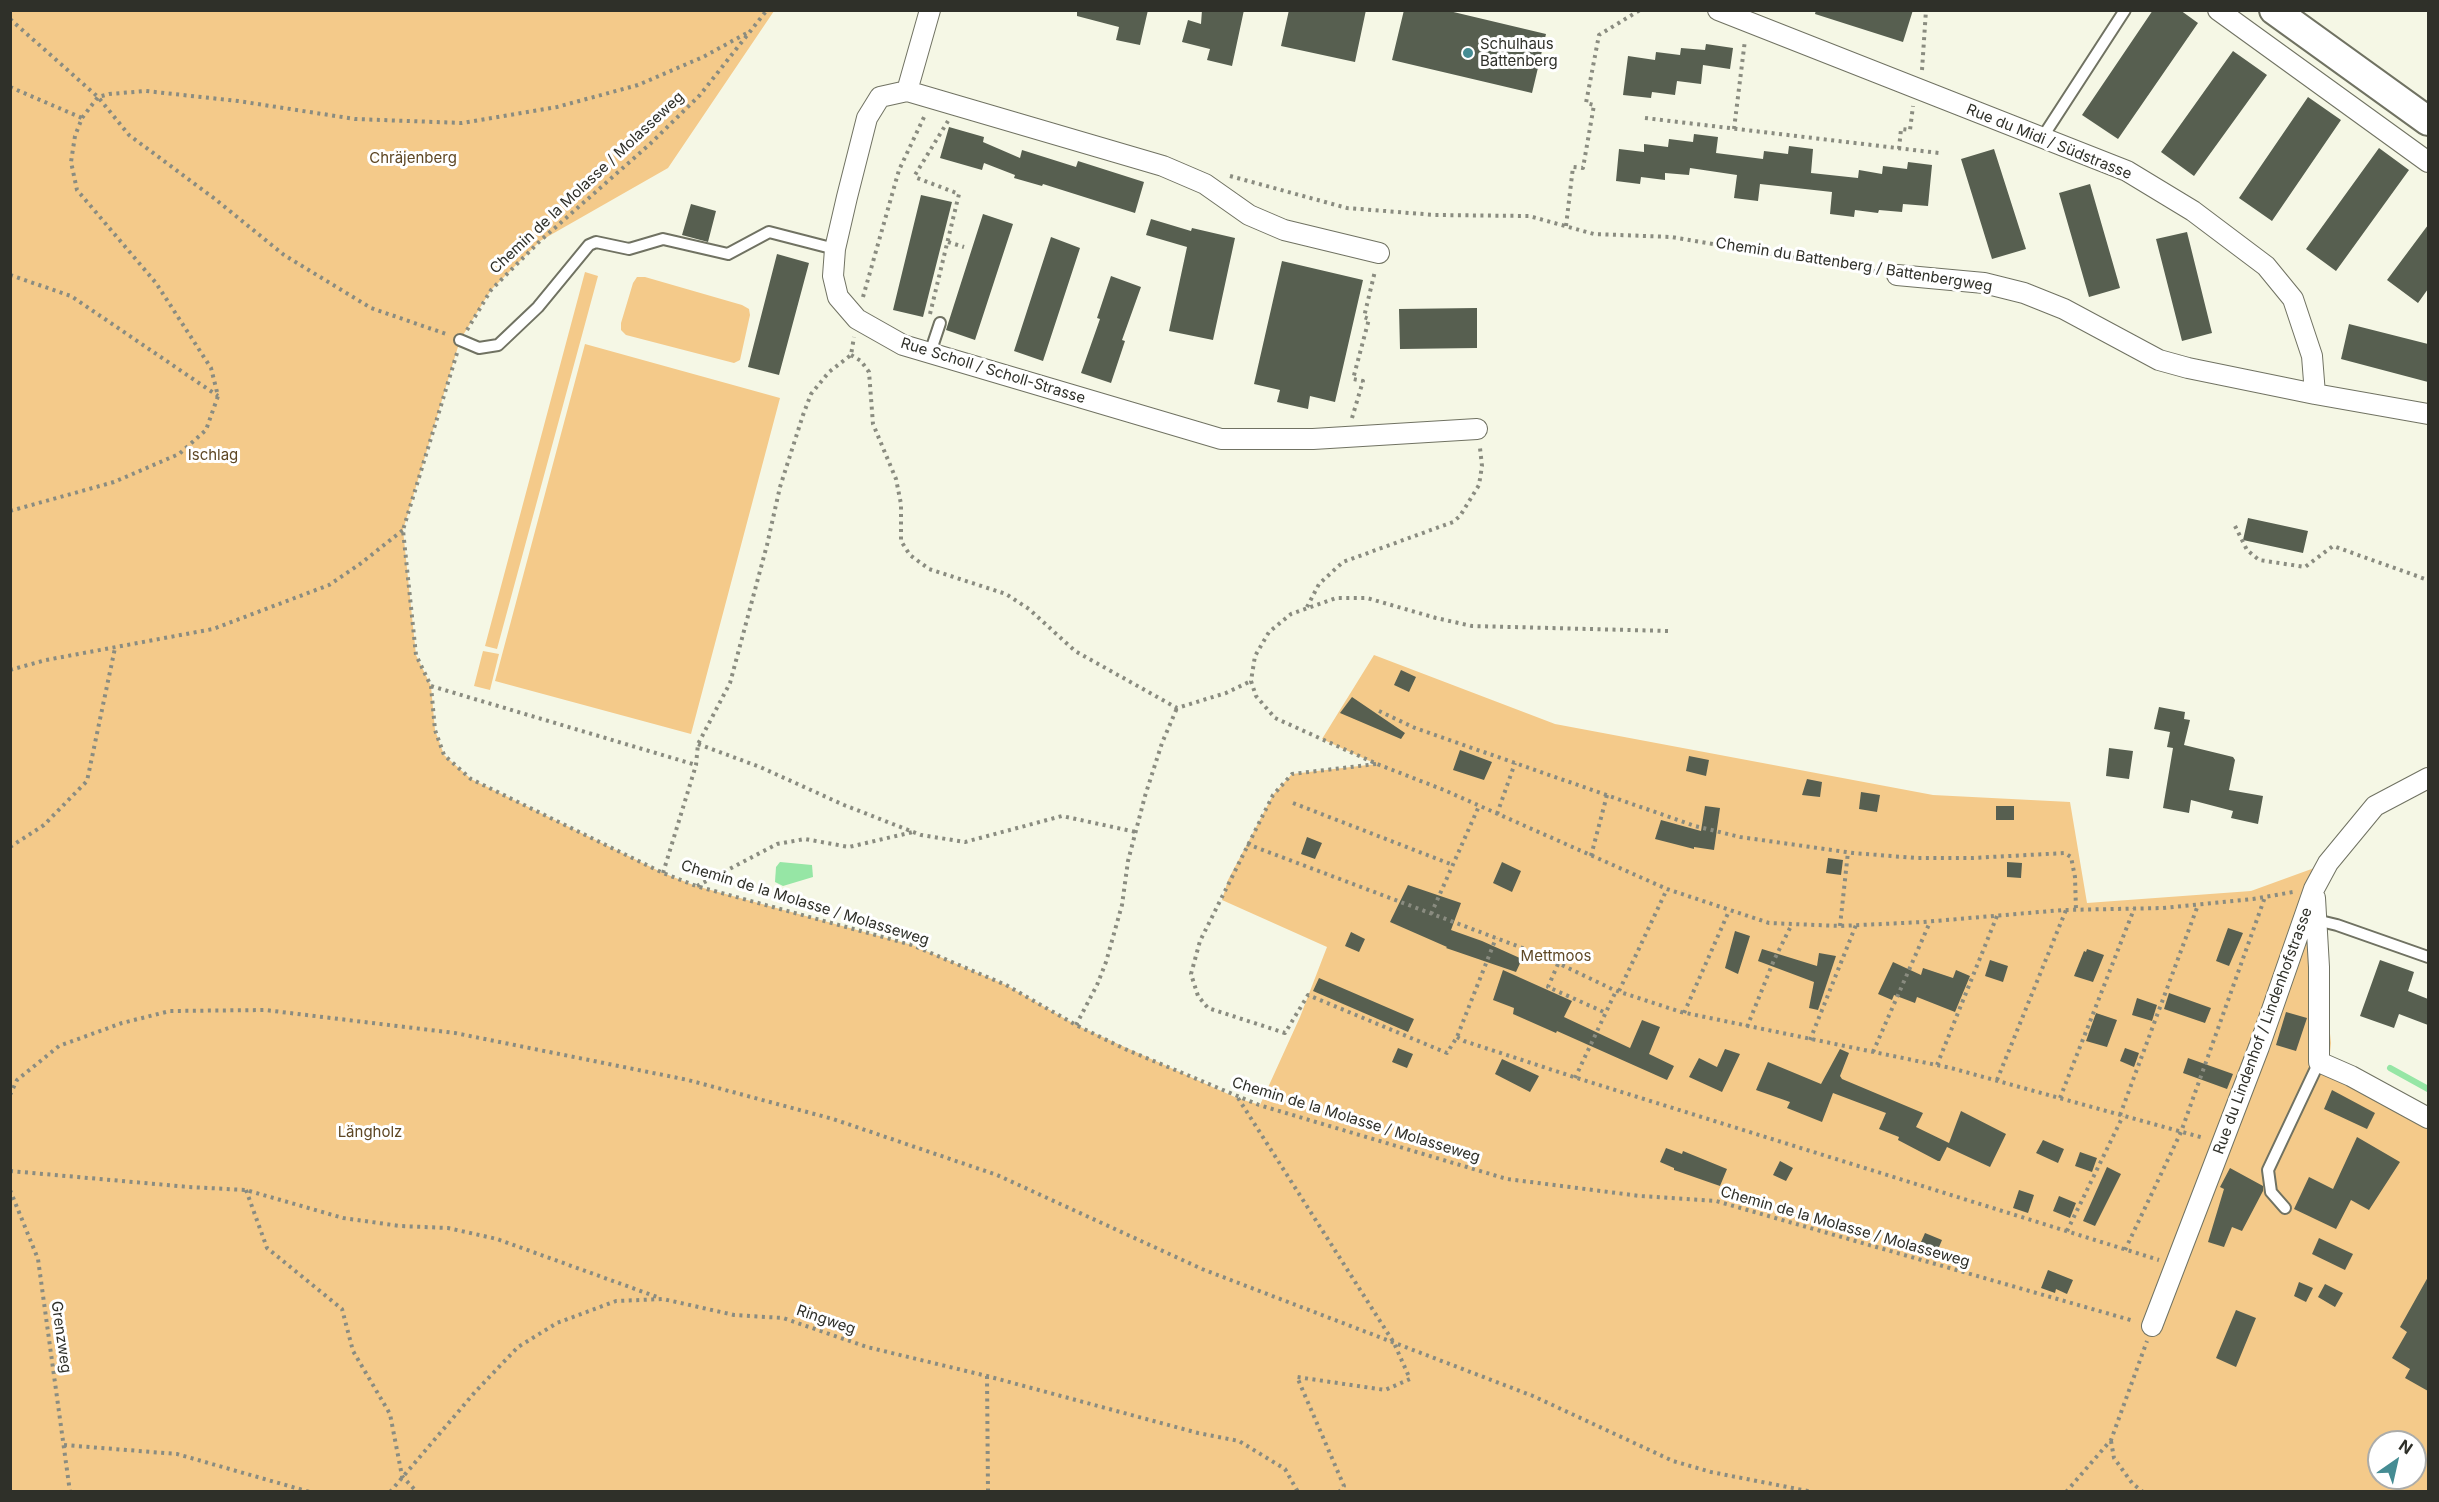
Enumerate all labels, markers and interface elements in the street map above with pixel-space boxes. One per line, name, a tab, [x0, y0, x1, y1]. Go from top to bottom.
place label: Schulhaus Battenberg	[1480, 35, 1558, 70]
marker: Schulhaus Battenberg	[1461, 46, 1475, 60]
street label: Chemin de la Molasse / Molasseweg	[486, 88, 688, 278]
street label: Rue du Midi / Südstrasse	[1964, 101, 2134, 183]
park label: Chräjenberg	[369, 149, 457, 167]
street label: Chemin du Battenberg / Battenbergweg	[1714, 234, 1994, 296]
street label: Rue Scholl / Scholl-Strasse	[899, 334, 1087, 408]
park label: Ischlag	[188, 446, 238, 464]
street label: Chemin de la Molasse / Molasseweg	[679, 857, 931, 949]
street label: Rue du Lindenhof / Lindenhofstrasse	[2210, 905, 2316, 1157]
park label: Mettmoos	[1521, 947, 1591, 965]
street label: Chemin de la Molasse / Molasseweg	[1230, 1074, 1482, 1166]
park label: Längholz	[338, 1123, 402, 1141]
street label: Chemin de la Molasse / Molasseweg	[1718, 1183, 1972, 1271]
street label: Grenzweg	[47, 1300, 75, 1374]
street label: Ringweg	[794, 1302, 858, 1338]
north arrow	[2367, 1430, 2427, 1490]
text: N	[2395, 1435, 2417, 1458]

